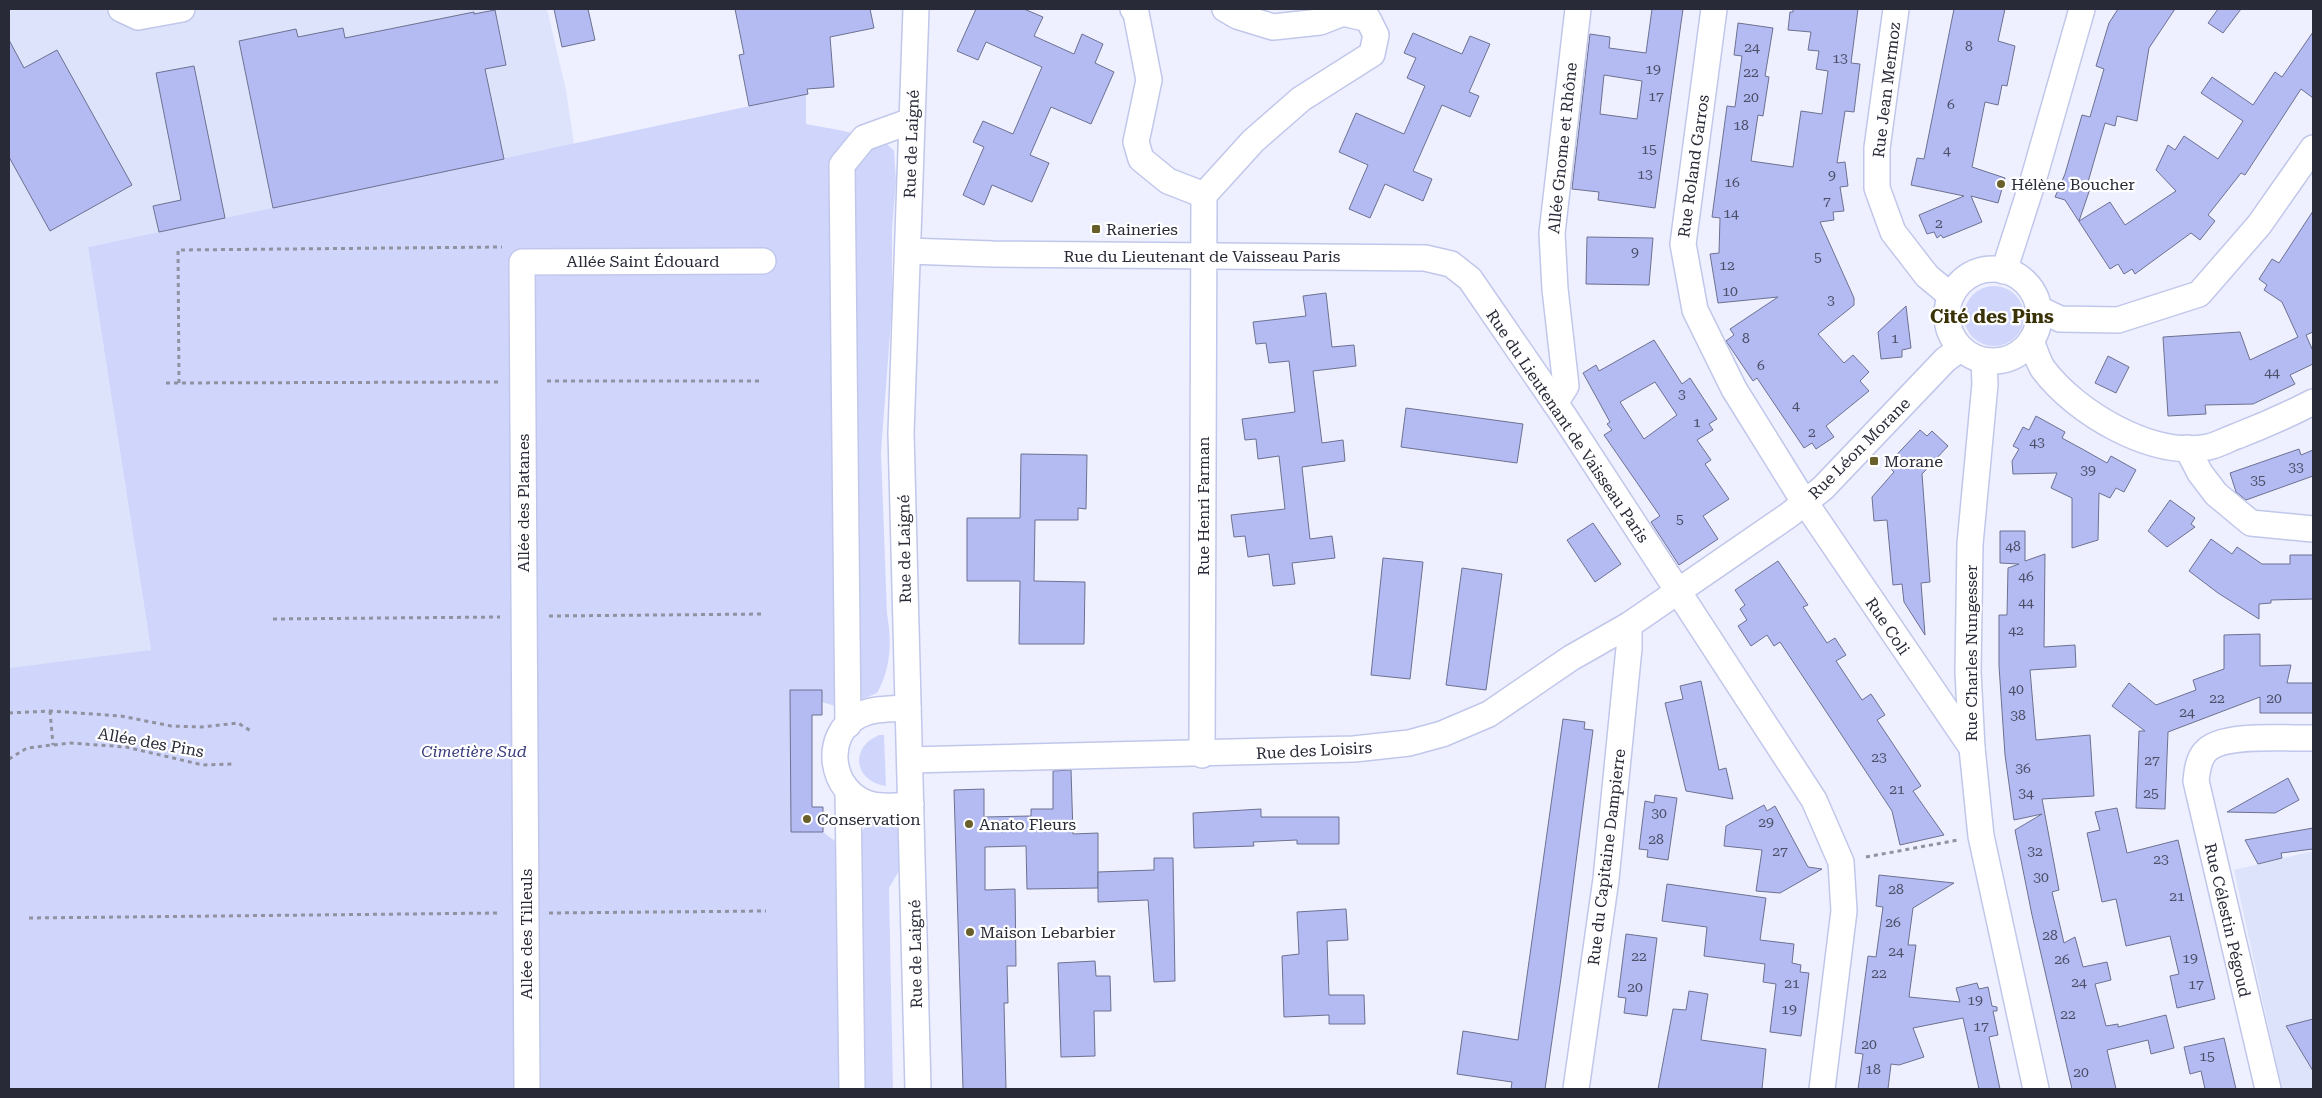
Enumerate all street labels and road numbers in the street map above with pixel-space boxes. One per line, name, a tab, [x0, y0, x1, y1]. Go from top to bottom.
street label: Rue Jean Mermoz	[1869, 21, 1904, 159]
street label: Allée Gnome et Rhône	[1544, 61, 1581, 235]
street label: Rue de Laigné	[900, 89, 923, 199]
street label: Rue Roland Garros	[1674, 93, 1713, 239]
street label: Rue du Lieutenant de Vaisseau Paris	[1064, 247, 1341, 266]
street label: Allée Saint Édouard	[567, 252, 719, 271]
street label: Rue du Lieutenant de Vaisseau Paris	[1482, 306, 1653, 547]
street label: Rue Léon Morane	[1804, 393, 1914, 503]
street label: Allée des Platanes	[514, 433, 533, 572]
street label: Rue Henri Farman	[1194, 436, 1213, 576]
street label: Rue de Laigné	[894, 494, 915, 604]
street label: Rue Charles Nungesser	[1962, 564, 1981, 741]
street label: Rue Coli	[1862, 594, 1914, 659]
street label: Allée des Pins	[97, 724, 206, 761]
street label: Rue des Loisirs	[1256, 738, 1373, 763]
street label: Rue du Capitaine Dampierre	[1584, 747, 1629, 967]
street label: Rue Célestin Pégoud	[2200, 841, 2255, 999]
street label: Allée des Tilleuls	[517, 868, 536, 999]
street label: Rue de Laigné	[905, 899, 926, 1009]

